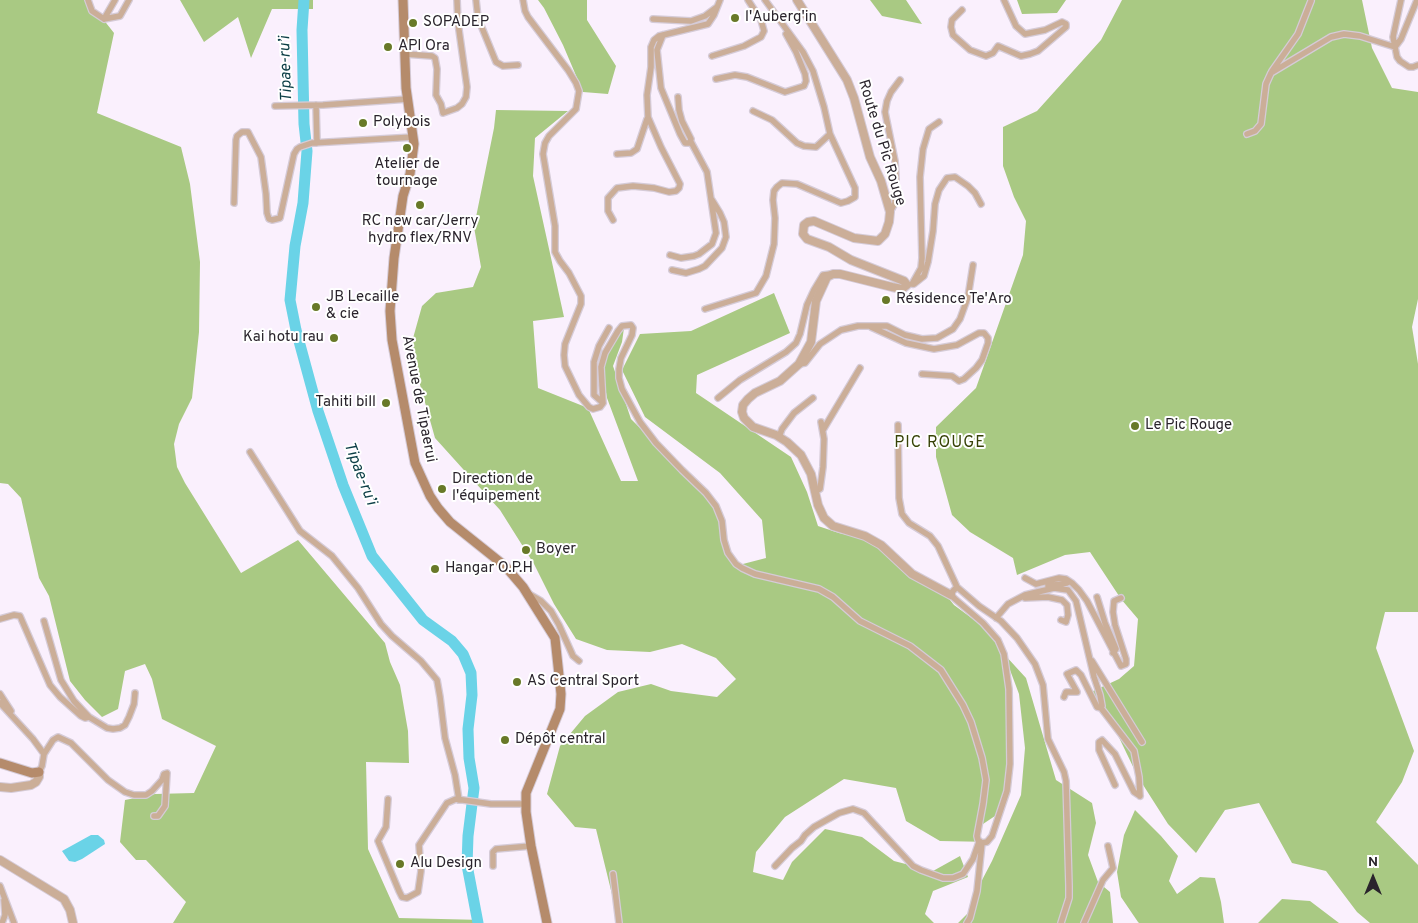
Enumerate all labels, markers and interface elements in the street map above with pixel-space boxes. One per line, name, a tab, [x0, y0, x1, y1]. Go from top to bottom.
place label: l'Auberg'in	[745, 9, 817, 27]
marker: l'Auberg'in	[729, 12, 741, 24]
place label: SOPADEP	[423, 14, 489, 32]
marker: SOPADEP	[407, 17, 419, 29]
water label: Tipae-ru’i	[276, 36, 298, 102]
place label: API Ora	[398, 38, 450, 56]
marker: API Ora	[382, 41, 394, 53]
street label: Route du Pic Rouge	[853, 78, 909, 208]
place label: Polybois	[373, 114, 431, 132]
marker: Polybois	[357, 117, 369, 129]
marker: Atelier de tournage	[401, 142, 413, 154]
place label: Atelier de tournage	[374, 156, 440, 191]
marker: RC new car/Jerry hydro flex/RNV	[414, 199, 426, 211]
place label: RC new car/Jerry hydro flex/RNV	[362, 213, 478, 248]
place label: JB Lecaille & cie	[326, 289, 399, 324]
place label: Résidence Te'Aro	[896, 291, 1012, 309]
marker: Résidence Te'Aro	[880, 294, 892, 306]
marker: JB Lecaille & cie	[310, 301, 322, 313]
place label: Kai hotu rau	[243, 329, 324, 347]
marker: Kai hotu rau	[328, 332, 340, 344]
street label: Avenue de Tipaerui	[397, 334, 439, 464]
place label: Tahiti bill	[315, 394, 376, 412]
marker: Tahiti bill	[380, 397, 392, 409]
place label: Le Pic Rouge	[1145, 417, 1232, 435]
marker: Le Pic Rouge	[1129, 420, 1141, 432]
district label: PIC ROUGE	[893, 434, 987, 454]
water label: Tipae-ru’i	[338, 440, 380, 508]
place label: Direction de l'équipement	[452, 471, 540, 506]
marker: Direction de l'équipement	[436, 483, 448, 495]
place label: Boyer	[536, 541, 576, 559]
marker: Boyer	[520, 544, 532, 556]
place label: Hangar O.P.H	[445, 560, 533, 578]
marker: Hangar O.P.H	[429, 563, 441, 575]
place label: AS Central Sport	[527, 673, 639, 691]
marker: AS Central Sport	[511, 676, 523, 688]
place label: Dépôt central	[515, 731, 606, 749]
marker: Dépôt central	[499, 734, 511, 746]
north arrow	[1348, 853, 1398, 903]
text: N	[1368, 854, 1378, 871]
place label: Alu Design	[410, 855, 482, 873]
marker: Alu Design	[394, 858, 406, 870]

